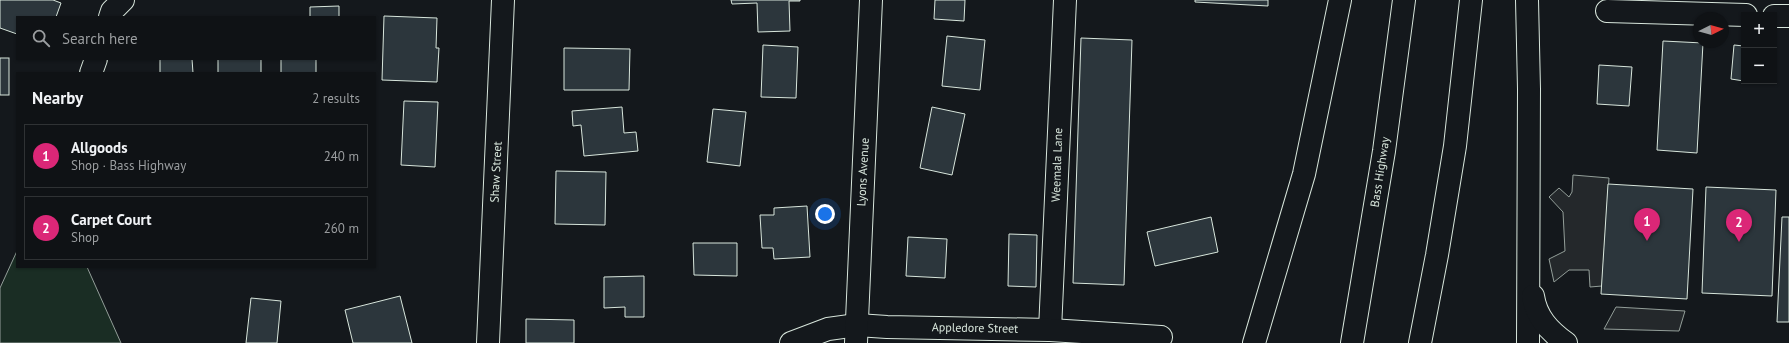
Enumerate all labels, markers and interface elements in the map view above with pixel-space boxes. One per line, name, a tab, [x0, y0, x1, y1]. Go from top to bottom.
north arrow	[1693, 12, 1729, 48]
map controls	[1741, 12, 1777, 84]
button: +	[1741, 12, 1777, 48]
search box	[16, 16, 376, 60]
icon: search	[30, 27, 52, 49]
text: Search here	[62, 29, 138, 48]
button: −	[1741, 48, 1777, 84]
text: Nearby	[32, 87, 83, 109]
text: 2 results	[312, 90, 360, 107]
street label: Weemala Lane	[1048, 128, 1065, 202]
street label: Bass Highway	[1367, 135, 1393, 208]
street label: Lyons Avenue	[853, 137, 872, 207]
text: Allgoods	[71, 138, 127, 157]
street label: Shaw Street	[486, 141, 505, 203]
text: 1	[42, 148, 50, 165]
text: 240 m	[324, 148, 359, 165]
text: Shop · Bass Highway	[71, 157, 186, 174]
your location	[815, 204, 835, 224]
pin: 1	[1634, 208, 1660, 241]
pin: 2	[1726, 209, 1752, 242]
text: Carpet Court	[71, 210, 151, 229]
text: 2	[42, 220, 50, 237]
text: 260 m	[324, 220, 359, 237]
text: Shop	[71, 229, 99, 246]
street label: Appledore Street	[932, 319, 1018, 336]

